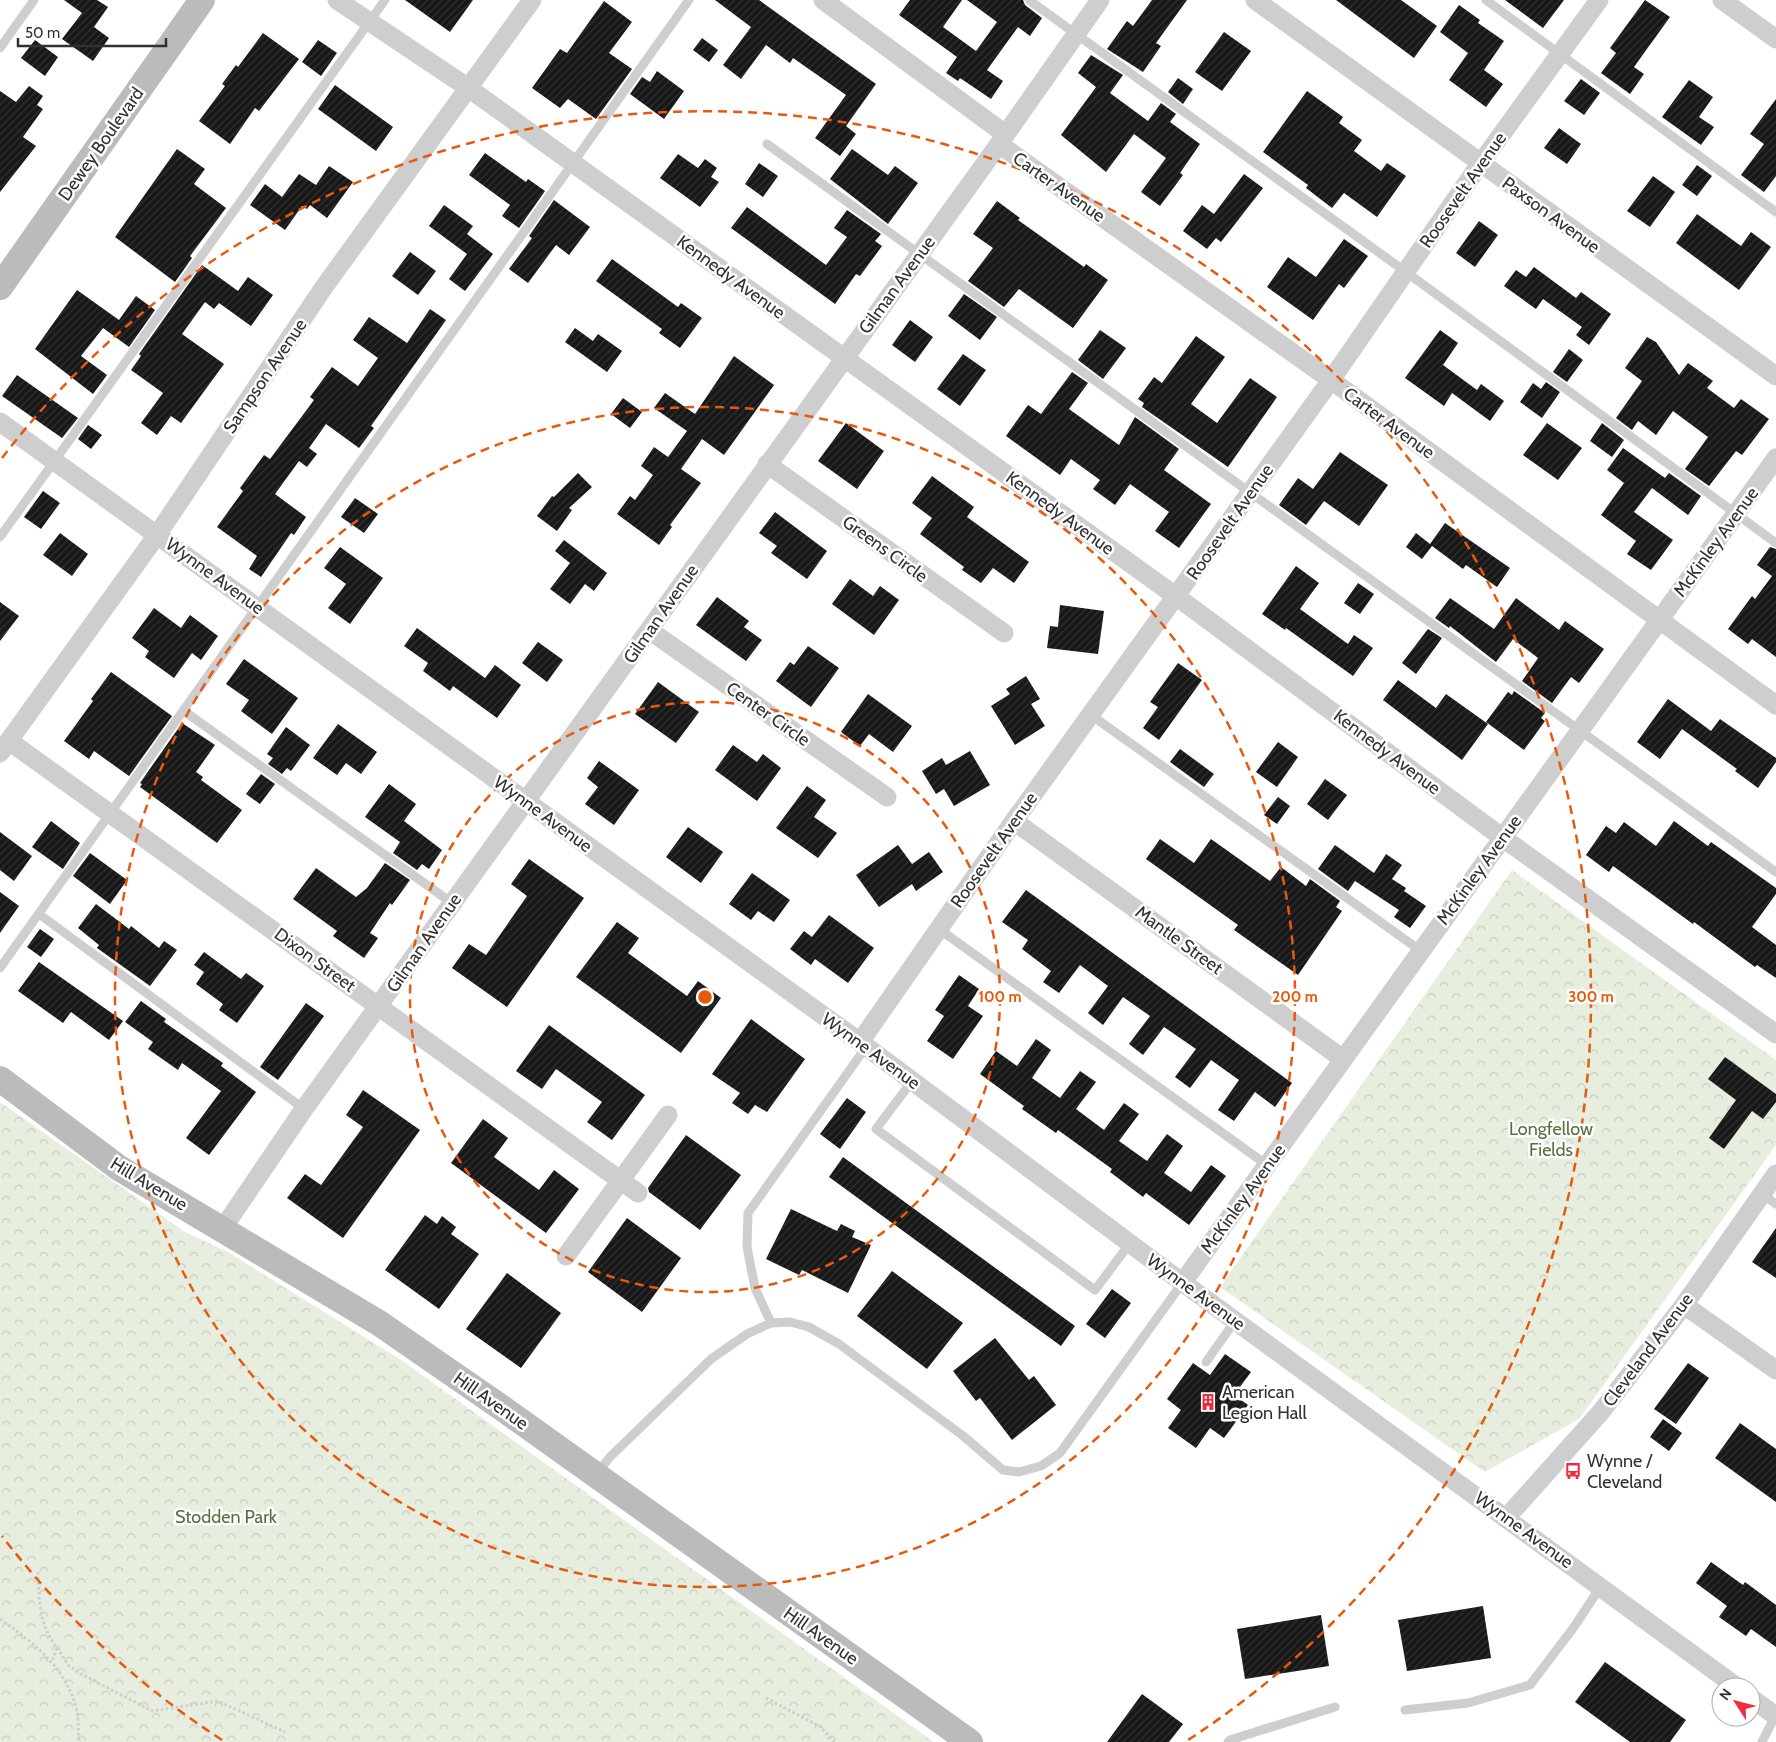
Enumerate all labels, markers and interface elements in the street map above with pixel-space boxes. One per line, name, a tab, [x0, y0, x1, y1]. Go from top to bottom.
scale bar	[18, 15, 165, 47]
text: 50 m	[25, 24, 60, 42]
street label: Dewey Boulevard	[54, 83, 148, 205]
street label: Roosevelt Avenue	[1415, 128, 1511, 252]
street label: Carter Avenue	[1009, 147, 1109, 227]
street label: Paxson Avenue	[1498, 172, 1604, 258]
street label: Kennedy Avenue	[673, 230, 789, 324]
street label: Gilman Avenue	[854, 232, 940, 338]
street label: Sampson Avenue	[219, 315, 311, 437]
street label: Carter Avenue	[1339, 383, 1439, 463]
street label: Roosevelt Avenue	[1182, 460, 1278, 584]
street label: Kennedy Avenue	[1002, 466, 1118, 560]
street label: McKinley Avenue	[1669, 483, 1763, 601]
street label: Greens Circle	[838, 511, 932, 587]
street label: Wynne Avenue	[161, 533, 269, 619]
street label: Gilman Avenue	[619, 560, 703, 668]
street label: Center Circle	[722, 677, 814, 751]
street label: Kennedy Avenue	[1329, 705, 1445, 799]
street label: Wynne Avenue	[489, 771, 597, 857]
street label: Roosevelt Avenue	[946, 788, 1042, 912]
street label: McKinley Avenue	[1432, 811, 1526, 929]
street label: Gilman Avenue	[382, 889, 466, 997]
street label: Mantle Street	[1131, 901, 1227, 979]
street label: Dixon Street	[270, 923, 360, 997]
centre of rings	[696, 988, 714, 1006]
text: 100 m	[978, 988, 1022, 1006]
text: 200 m	[1272, 988, 1318, 1006]
text: 300 m	[1568, 988, 1614, 1006]
street label: Wynne Avenue	[817, 1008, 925, 1094]
park label: Longfellow Fields	[1509, 1118, 1593, 1161]
street label: McKinley Avenue	[1196, 1140, 1290, 1258]
street label: Hill Avenue	[106, 1152, 192, 1216]
street label: Wynne Avenue	[1142, 1249, 1250, 1335]
street label: Cleveland Avenue	[1598, 1289, 1698, 1411]
street label: Hill Avenue	[449, 1367, 533, 1435]
place label: American Legion Hall	[1222, 1381, 1308, 1424]
building icon: American Legion Hall	[1198, 1392, 1218, 1412]
place label: Wynne / Cleveland	[1587, 1450, 1662, 1493]
bus stop icon: Wynne / Cleveland	[1563, 1461, 1583, 1481]
street label: Wynne Avenue	[1470, 1487, 1578, 1573]
park label: Stodden Park	[175, 1506, 278, 1528]
street label: Hill Avenue	[779, 1602, 863, 1670]
north arrow	[1711, 1677, 1761, 1727]
text: N	[1715, 1685, 1736, 1704]

